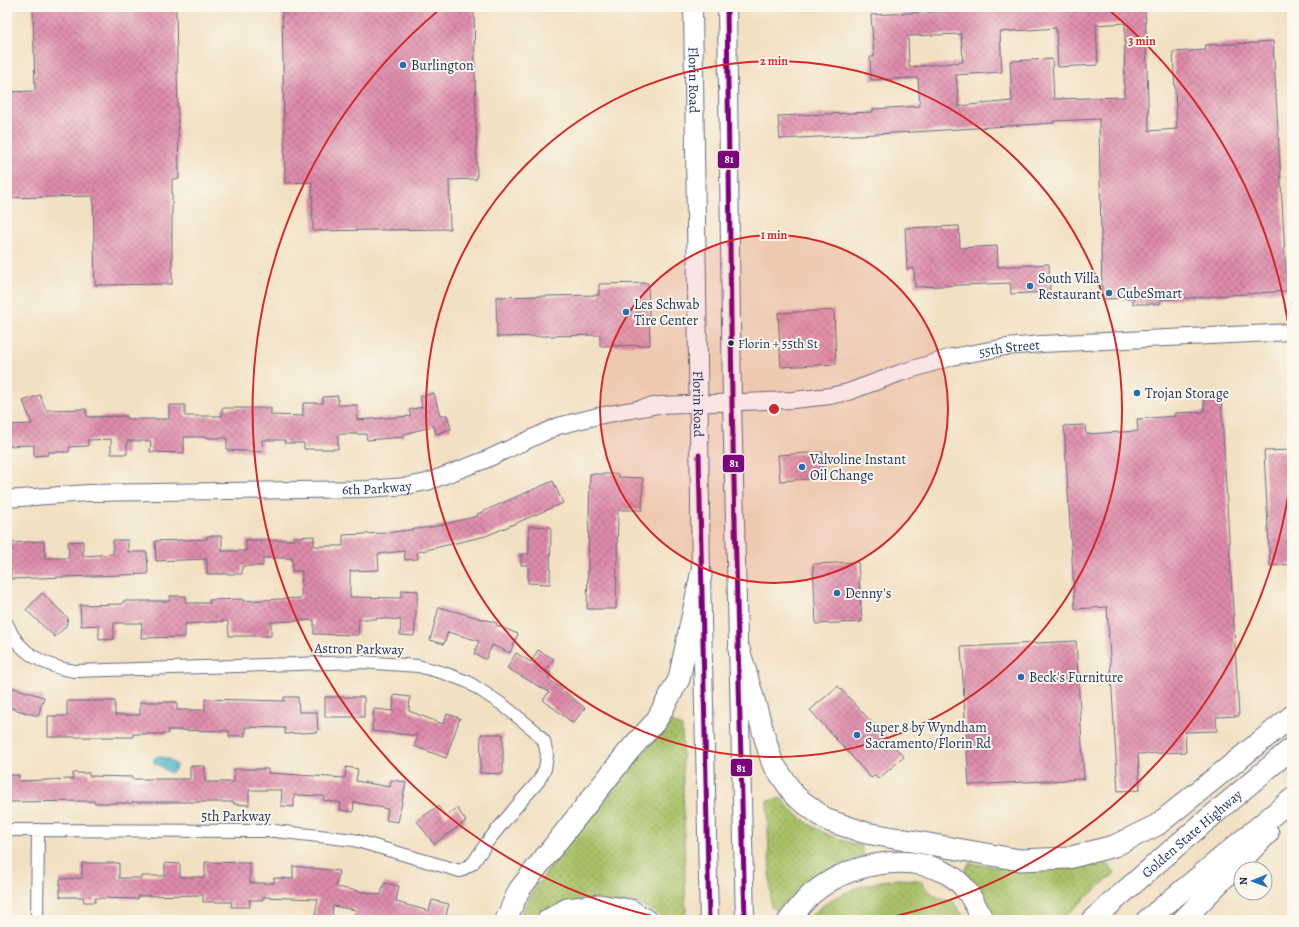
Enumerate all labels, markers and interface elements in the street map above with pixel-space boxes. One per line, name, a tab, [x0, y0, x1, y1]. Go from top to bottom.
text: 3 min	[1128, 33, 1156, 49]
street label: Florin Road	[684, 47, 704, 114]
text: 2 min	[760, 53, 788, 69]
place label: Burlington	[411, 56, 474, 75]
marker: Burlington	[398, 60, 408, 70]
line badge: 81	[717, 150, 740, 169]
text: 81	[724, 152, 734, 167]
text: 1 min	[761, 227, 788, 243]
place label: South Villa Restaurant	[1038, 269, 1101, 304]
marker: South Villa Restaurant	[1025, 281, 1035, 291]
place label: CubeSmart	[1117, 284, 1183, 303]
marker: CubeSmart	[1104, 288, 1114, 298]
place label: Les Schwab Tire Center	[634, 295, 699, 330]
marker: Les Schwab Tire Center	[621, 307, 631, 317]
place label: Florin + 55th St	[738, 335, 819, 352]
street label: 55th Street	[977, 335, 1041, 361]
marker: Florin + 55th St	[726, 338, 736, 348]
street label: Florin Road	[689, 371, 709, 438]
place label: Trojan Storage	[1145, 384, 1229, 403]
marker: Trojan Storage	[1132, 388, 1142, 398]
centre of rings	[767, 402, 781, 416]
place label: Valvoline Instant Oil Change	[809, 450, 906, 485]
line badge: 81	[722, 454, 745, 473]
text: 81	[729, 456, 739, 471]
marker: Valvoline Instant Oil Change	[797, 462, 807, 472]
street label: 6th Parkway	[342, 476, 414, 499]
place label: Denny's	[845, 584, 891, 603]
marker: Denny's	[832, 588, 842, 598]
street label: Astron Parkway	[313, 639, 405, 659]
place label: Beck's Furniture	[1029, 668, 1123, 687]
marker: Beck's Furniture	[1016, 672, 1026, 682]
place label: Super 8 by Wyndham Sacramento/Florin Rd	[865, 718, 992, 753]
marker: Super 8 by Wyndham Sacramento/Florin Rd	[852, 730, 862, 740]
line badge: 81	[730, 758, 753, 777]
text: 81	[736, 761, 746, 776]
street label: Golden State Highway	[1137, 784, 1247, 882]
street label: 5th Parkway	[201, 807, 271, 826]
north arrow	[1233, 861, 1273, 901]
text: N	[1236, 877, 1251, 885]

